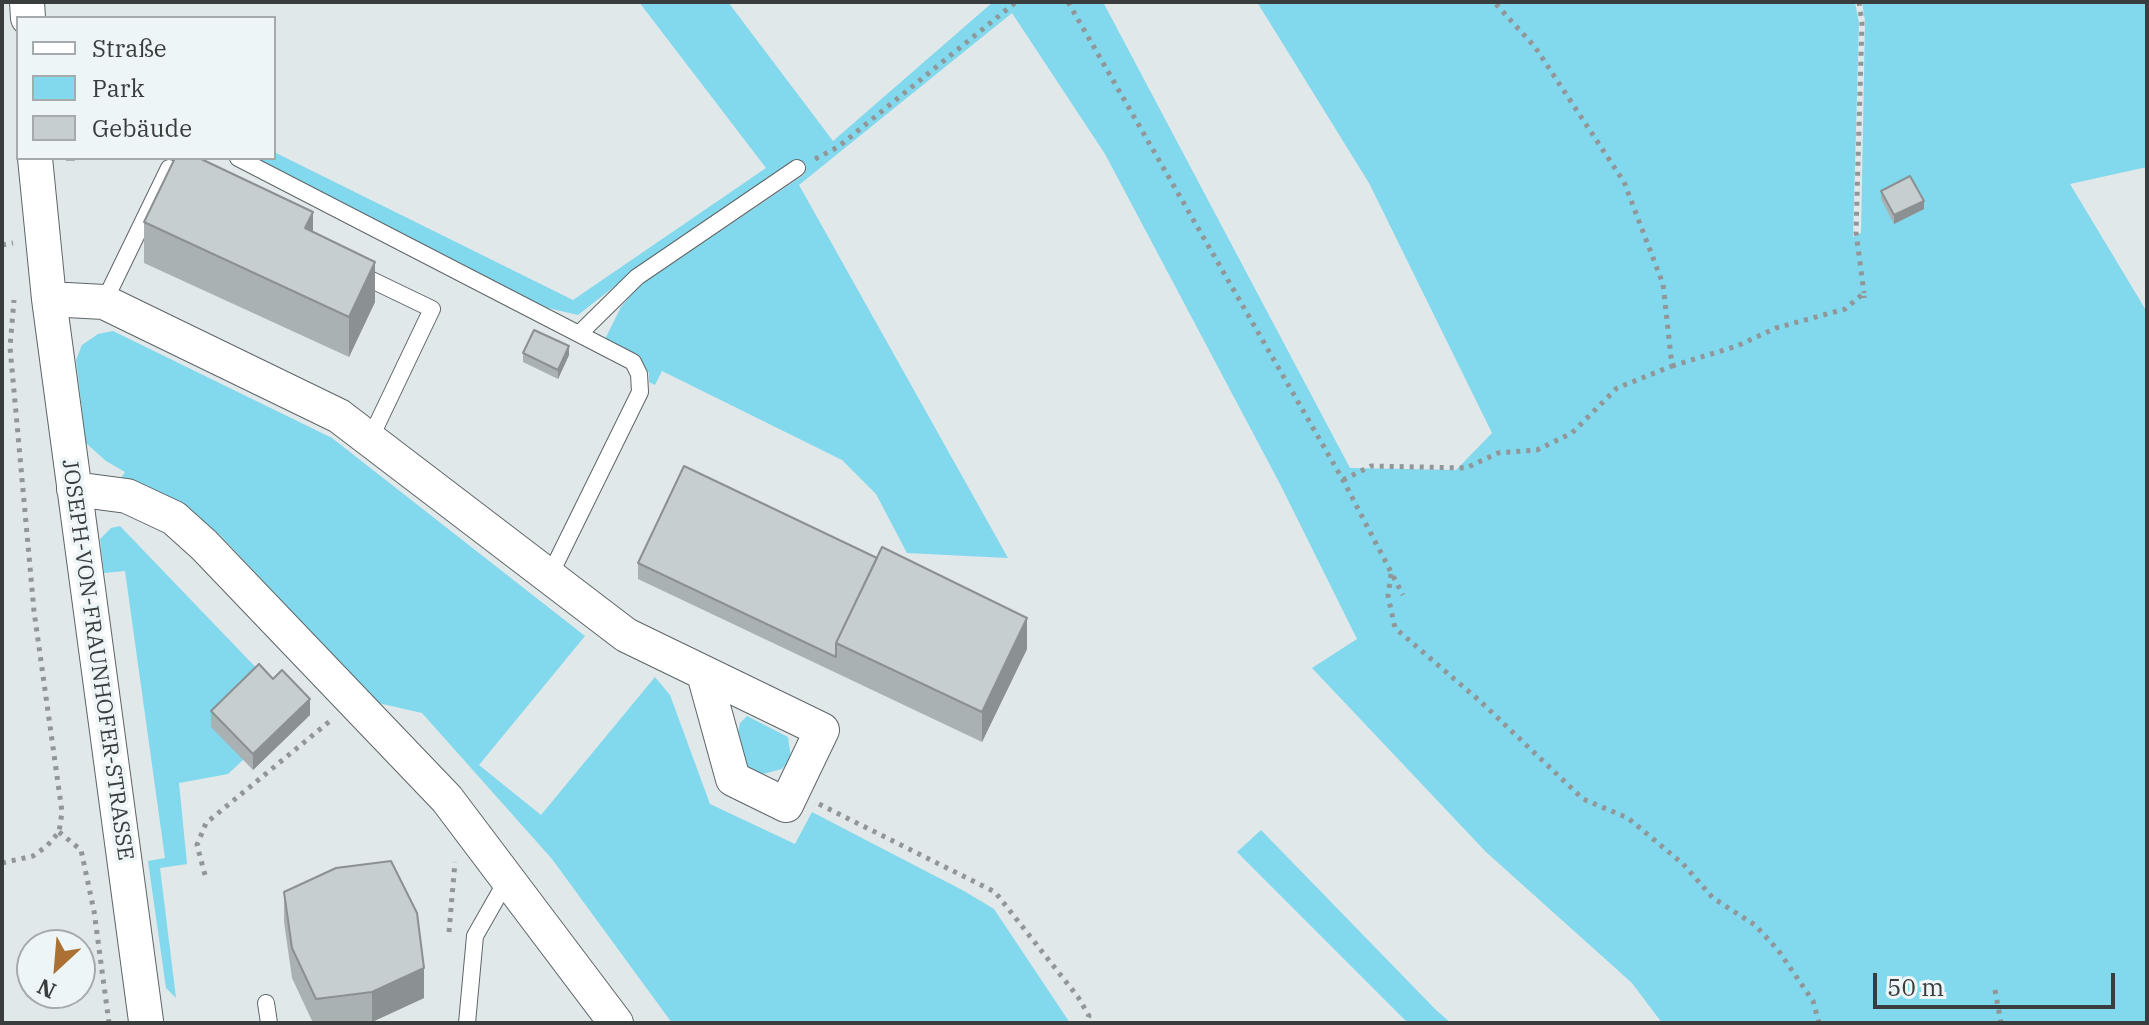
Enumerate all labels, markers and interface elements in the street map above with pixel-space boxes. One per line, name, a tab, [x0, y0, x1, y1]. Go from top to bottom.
legend	[16, 16, 276, 160]
text: Straße	[92, 32, 167, 64]
text: Park	[92, 72, 144, 104]
text: Gebäude	[92, 112, 192, 144]
street label: JOSEPH-VON-FRAUNHOFER-STRASSE	[56, 458, 138, 862]
north arrow	[16, 929, 96, 1009]
scale bar	[1877, 957, 2119, 1007]
text: 50 m	[1887, 971, 1944, 1003]
text: N	[32, 972, 60, 1006]

